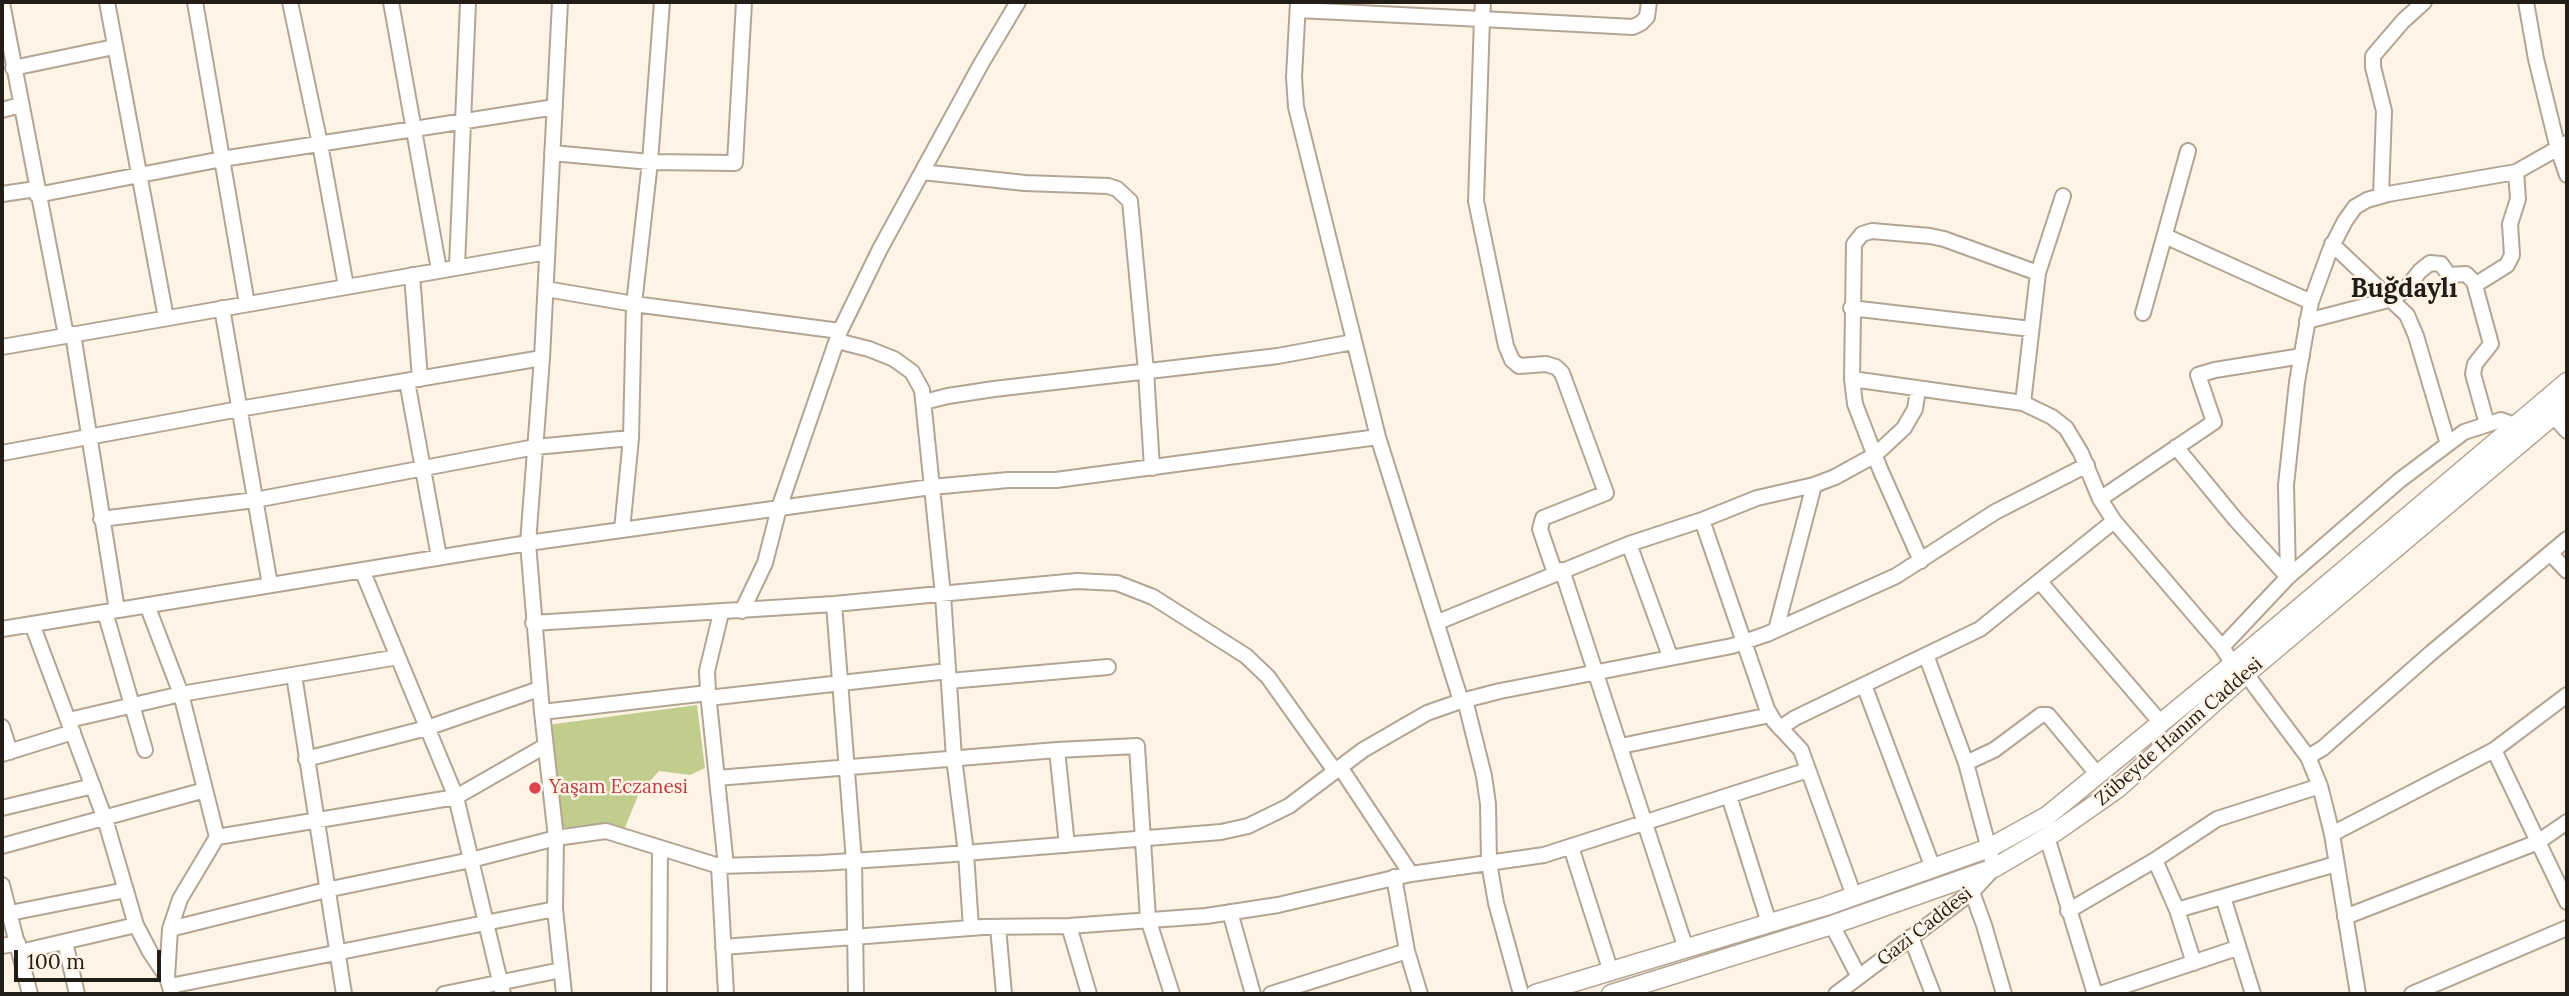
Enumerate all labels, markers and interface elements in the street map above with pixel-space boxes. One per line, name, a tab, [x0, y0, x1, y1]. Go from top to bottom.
district label: Buğdaylı	[2351, 274, 2457, 306]
street label: Zübeyde Hanım Caddesi	[2091, 653, 2267, 811]
place label: Yaşam Eczanesi	[549, 777, 688, 799]
marker: Yaşam Eczanesi	[527, 780, 543, 796]
street label: Gazi Caddesi	[1873, 883, 1977, 971]
scale bar	[18, 936, 164, 980]
text: 100 m	[27, 948, 85, 975]

